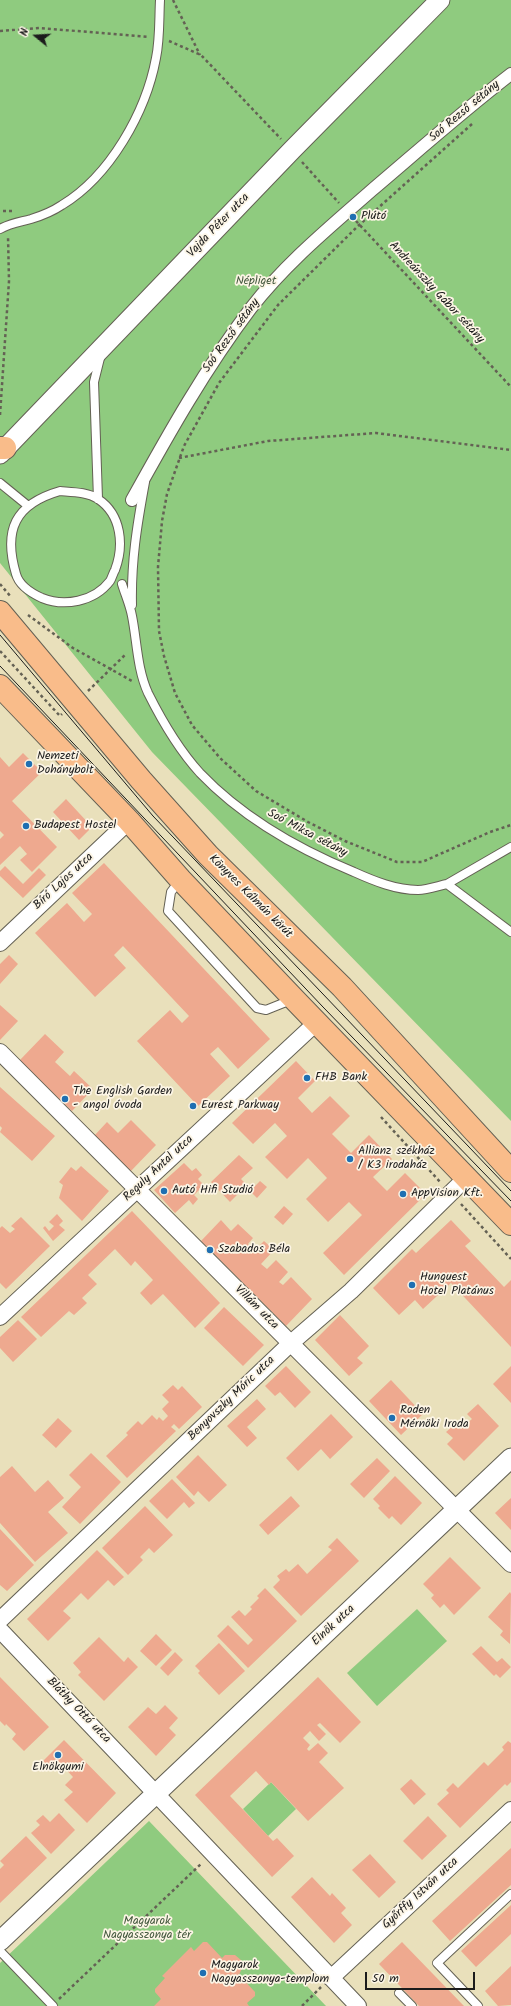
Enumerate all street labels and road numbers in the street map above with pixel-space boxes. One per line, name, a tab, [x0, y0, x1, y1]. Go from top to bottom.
street label: Soó Rezső sétány	[427, 78, 503, 146]
street label: Vajda Péter utca	[185, 191, 253, 261]
street label: Andreánszky Gábor sétány	[385, 239, 487, 347]
street label: Soó Rezső sétány	[200, 296, 264, 376]
street label: Soó Miksa sétány	[265, 807, 349, 861]
street label: Bíró Lajos utca	[31, 851, 97, 913]
street label: Könyves Kálmán körút	[205, 852, 295, 942]
street label: Reguly Antal utca	[121, 1133, 197, 1205]
street label: Villám utca	[231, 1283, 281, 1333]
street label: Benyovszky Móric utca	[186, 1354, 278, 1444]
street label: Elnök utca	[309, 1602, 359, 1650]
street label: Bláthy Ottó utca	[43, 1675, 113, 1747]
street label: Győrffy István utca	[380, 1855, 462, 1933]

